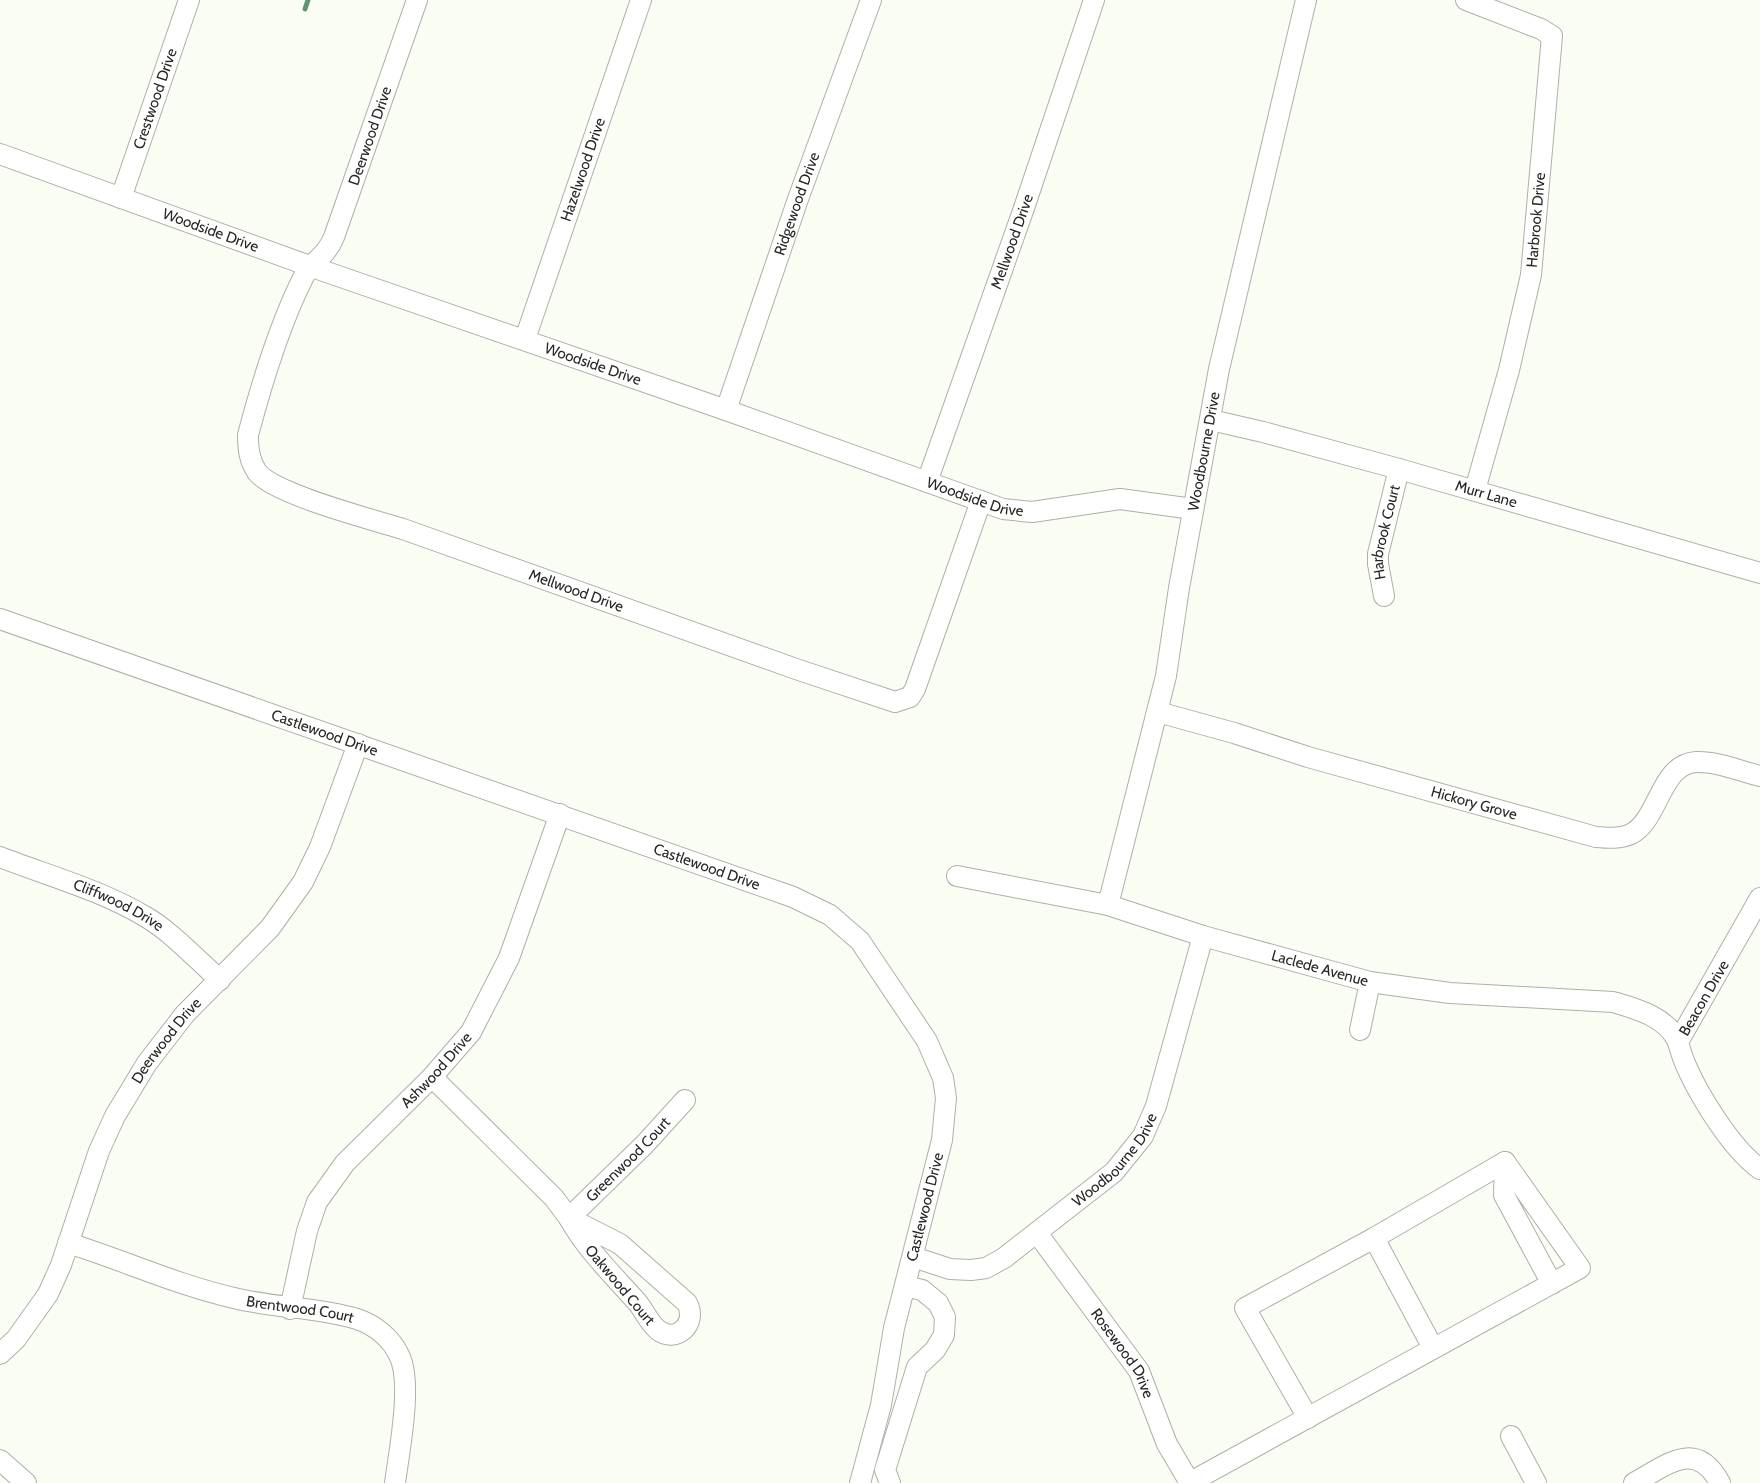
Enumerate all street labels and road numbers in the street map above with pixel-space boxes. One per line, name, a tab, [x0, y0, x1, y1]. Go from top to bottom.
street label: Crestwood Drive	[129, 46, 181, 151]
street label: Deerwood Drive	[345, 84, 395, 188]
street label: Hazelwood Drive	[557, 115, 609, 224]
street label: Ridgewood Drive	[770, 149, 824, 258]
street label: Harbrook Drive	[1523, 171, 1549, 268]
street label: Mellwood Drive	[987, 192, 1037, 291]
street label: Woodside Drive	[160, 205, 261, 256]
street label: Woodside Drive	[542, 339, 644, 389]
street label: Woodbourne Drive	[1184, 390, 1224, 512]
street label: Woodside Drive	[924, 473, 1025, 520]
street label: Murr Lane	[1453, 477, 1519, 512]
street label: Harbrook Court	[1368, 483, 1404, 581]
street label: Mellwood Drive	[526, 566, 626, 616]
street label: Castlewood Drive	[269, 706, 381, 760]
street label: Hickory Grove	[1429, 783, 1519, 824]
street label: Castlewood Drive	[651, 840, 763, 894]
street label: Cliffwood Drive	[71, 875, 167, 935]
street label: Laclede Avenue	[1270, 946, 1371, 990]
street label: Beacon Drive	[1675, 957, 1733, 1039]
street label: Deerwood Drive	[128, 994, 205, 1087]
street label: Ashwood Drive	[397, 1028, 476, 1111]
street label: Woodbourne Drive	[1069, 1110, 1161, 1210]
street label: Greenwood Court	[582, 1113, 674, 1206]
street label: Castlewood Drive	[903, 1150, 947, 1263]
street label: Oakwood Court	[581, 1241, 659, 1329]
street label: Brentwood Court	[245, 1292, 356, 1327]
street label: Rosewood Drive	[1087, 1305, 1158, 1401]

